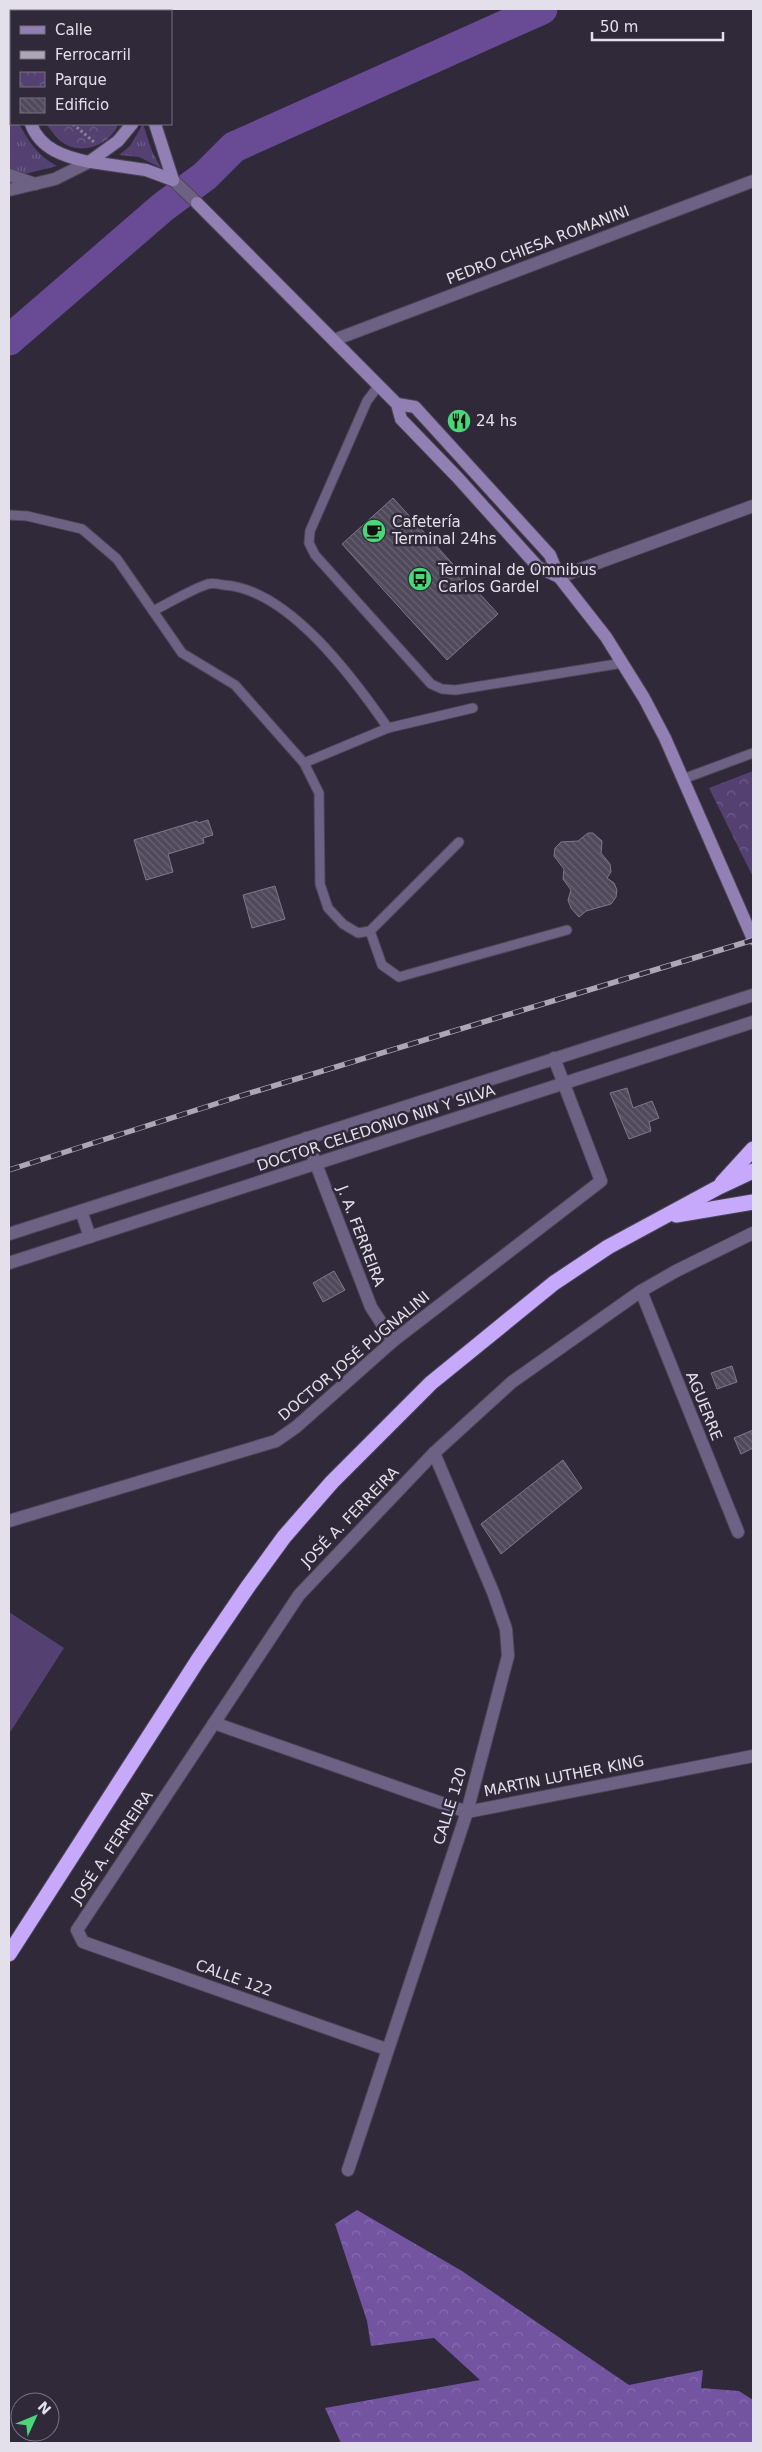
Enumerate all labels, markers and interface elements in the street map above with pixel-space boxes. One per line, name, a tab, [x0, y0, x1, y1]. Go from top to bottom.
legend	[10, 10, 172, 125]
scale bar	[592, 10, 723, 42]
text: 50 m	[600, 18, 638, 36]
text: Calle	[55, 21, 92, 39]
text: Ferrocarril	[55, 46, 131, 64]
text: Parque	[55, 71, 107, 89]
text: Edificio	[55, 96, 109, 114]
street label: PEDRO CHIESA ROMANINI	[444, 202, 632, 288]
restaurant icon: 24 hs	[446, 408, 472, 434]
place label: 24 hs	[476, 412, 517, 430]
place label: Cafetería Terminal 24hs	[391, 513, 497, 548]
cafe icon: Cafetería Terminal 24hs	[361, 518, 387, 544]
place label: Terminal de Omnibus Carlos Gardel	[437, 561, 597, 596]
bus stop icon: Terminal de Omnibus Carlos Gardel	[407, 566, 433, 592]
street label: DOCTOR CELEDONIO NIN Y SILVA	[255, 1081, 498, 1175]
street label: J. A. FERREIRA	[333, 1182, 389, 1290]
street label: DOCTOR JOSÉ PUGNALINI	[274, 1287, 433, 1424]
street label: AGUERRE	[682, 1369, 726, 1443]
street label: JOSÉ A. FERREIRA	[296, 1462, 403, 1572]
street label: MARTIN LUTHER KING	[482, 1752, 646, 1800]
street label: CALLE 120	[430, 1765, 470, 1847]
street label: JOSÉ A. FERREIRA	[66, 1786, 157, 1908]
street label: CALLE 122	[193, 1956, 275, 2000]
north arrow	[10, 2392, 60, 2442]
text: N	[35, 2398, 54, 2418]

